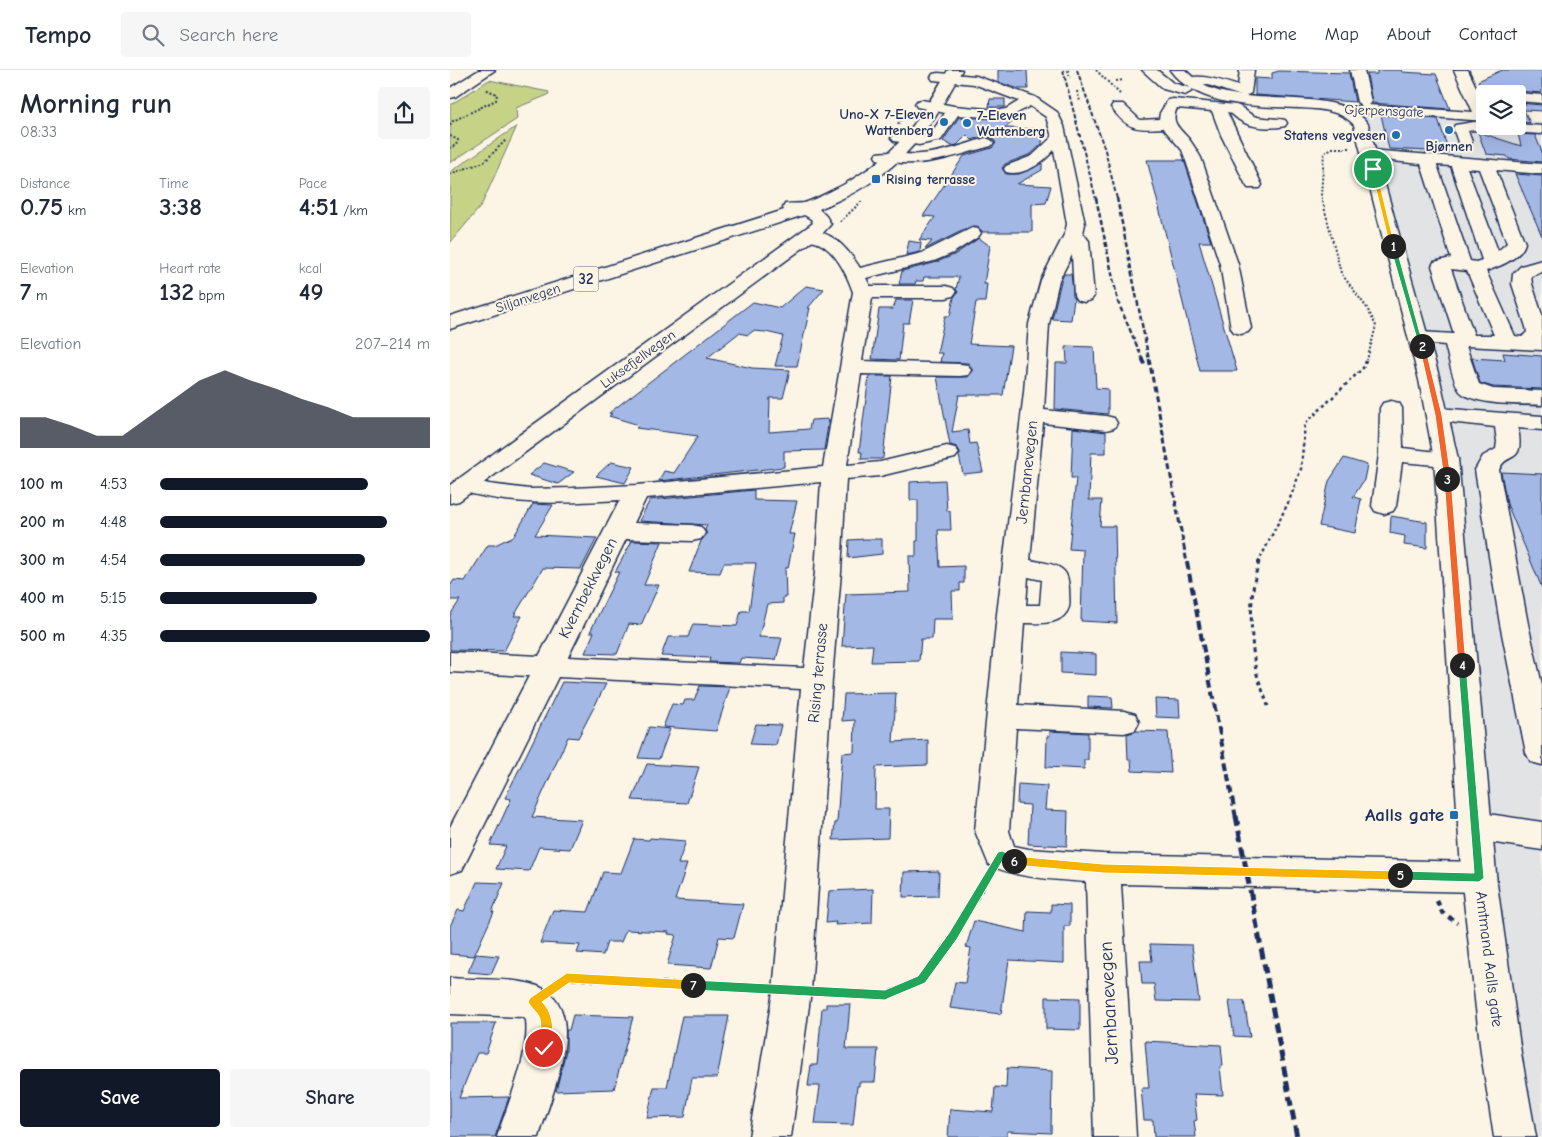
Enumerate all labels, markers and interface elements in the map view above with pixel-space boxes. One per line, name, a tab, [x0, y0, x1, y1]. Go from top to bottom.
search box	[121, 12, 471, 57]
text: Tempo	[25, 21, 91, 49]
icon: search	[139, 21, 167, 49]
text: Search here	[179, 24, 278, 46]
text: Home	[1250, 24, 1297, 45]
text: Map	[1325, 24, 1359, 45]
text: About	[1387, 24, 1431, 45]
text: Contact	[1459, 24, 1517, 45]
map controls	[1476, 85, 1526, 135]
button: layers	[1476, 85, 1526, 135]
button: share	[378, 87, 430, 139]
text: Morning run	[20, 88, 172, 120]
street label: Gjerpensgate	[1344, 101, 1424, 121]
place label: Uno-X 7-Eleven Wattenberg	[840, 106, 934, 139]
place label: 7-Eleven Wattenberg	[977, 107, 1046, 140]
marker: Uno-X 7-Eleven Wattenberg	[938, 116, 950, 128]
marker: 7-Eleven Wattenberg	[961, 117, 973, 129]
text: 08:33	[20, 123, 57, 141]
marker: Bjørnen	[1443, 124, 1455, 136]
place label: Statens vegvesen	[1284, 127, 1386, 144]
marker: Statens vegvesen	[1390, 129, 1402, 141]
place label: Bjørnen	[1425, 138, 1473, 155]
pin	[1352, 148, 1394, 190]
icon: arrive	[1359, 155, 1387, 183]
place label: Rising terrasse	[886, 171, 975, 188]
marker: Rising terrasse	[870, 173, 882, 185]
text: Distance	[20, 175, 70, 192]
text: Time	[159, 175, 188, 192]
text: Pace	[299, 175, 327, 192]
text: 0.75	[20, 192, 63, 221]
text: 3:38	[159, 192, 202, 221]
text: 4:51	[299, 192, 339, 221]
text: km	[63, 202, 86, 219]
text: /km	[339, 202, 368, 219]
pin: 1	[1380, 234, 1406, 258]
text: 1	[1391, 238, 1396, 255]
text: Elevation	[20, 260, 74, 277]
text: Heart rate	[159, 260, 221, 277]
text: kcal	[299, 260, 322, 277]
road number: 32	[574, 266, 598, 292]
text: 7	[20, 277, 31, 306]
text: 132	[159, 277, 194, 306]
text: 49	[299, 277, 323, 306]
street label: Siljanvegen	[494, 280, 562, 316]
text: m	[31, 287, 48, 304]
text: bpm	[194, 287, 225, 304]
street label: Luksefjellvegen	[597, 326, 679, 392]
pin: 2	[1410, 334, 1434, 358]
text: Elevation	[20, 335, 81, 353]
text: 207–214 m	[355, 335, 430, 353]
text: 2	[1419, 338, 1426, 355]
street label: Jernbanevegen	[1013, 419, 1041, 525]
pin: 3	[1434, 466, 1460, 492]
text: 3	[1444, 471, 1451, 488]
text: 100 m	[20, 475, 63, 493]
text: 4:53	[100, 475, 127, 493]
text: 200 m	[20, 513, 65, 531]
text: 4:48	[100, 513, 127, 531]
street label: Kvernbekkvegen	[555, 535, 621, 641]
text: 300 m	[20, 551, 65, 569]
text: 4:54	[100, 551, 127, 569]
text: 400 m	[20, 589, 64, 607]
text: 5:15	[100, 589, 127, 607]
street label: Rising terrasse	[805, 622, 831, 724]
text: 500 m	[20, 627, 65, 645]
text: 4:35	[100, 627, 127, 645]
pin: 4	[1450, 652, 1474, 678]
text: 4	[1459, 657, 1466, 674]
place label: Aalls gate	[1365, 804, 1444, 826]
marker: Aalls gate	[1448, 809, 1460, 821]
pin: 6	[1002, 848, 1026, 874]
text: 6	[1011, 853, 1018, 870]
pin: 5	[1388, 862, 1412, 888]
text: 5	[1397, 867, 1404, 884]
street label: Amtmand Aalls gate	[1472, 890, 1506, 1028]
street label: Jernbanevegen	[1095, 941, 1123, 1065]
pin: 7	[680, 972, 706, 998]
text: 7	[690, 977, 697, 994]
pin	[523, 1027, 565, 1069]
icon: check	[530, 1034, 558, 1062]
button: Save	[20, 1069, 220, 1127]
button: Share	[230, 1069, 430, 1127]

